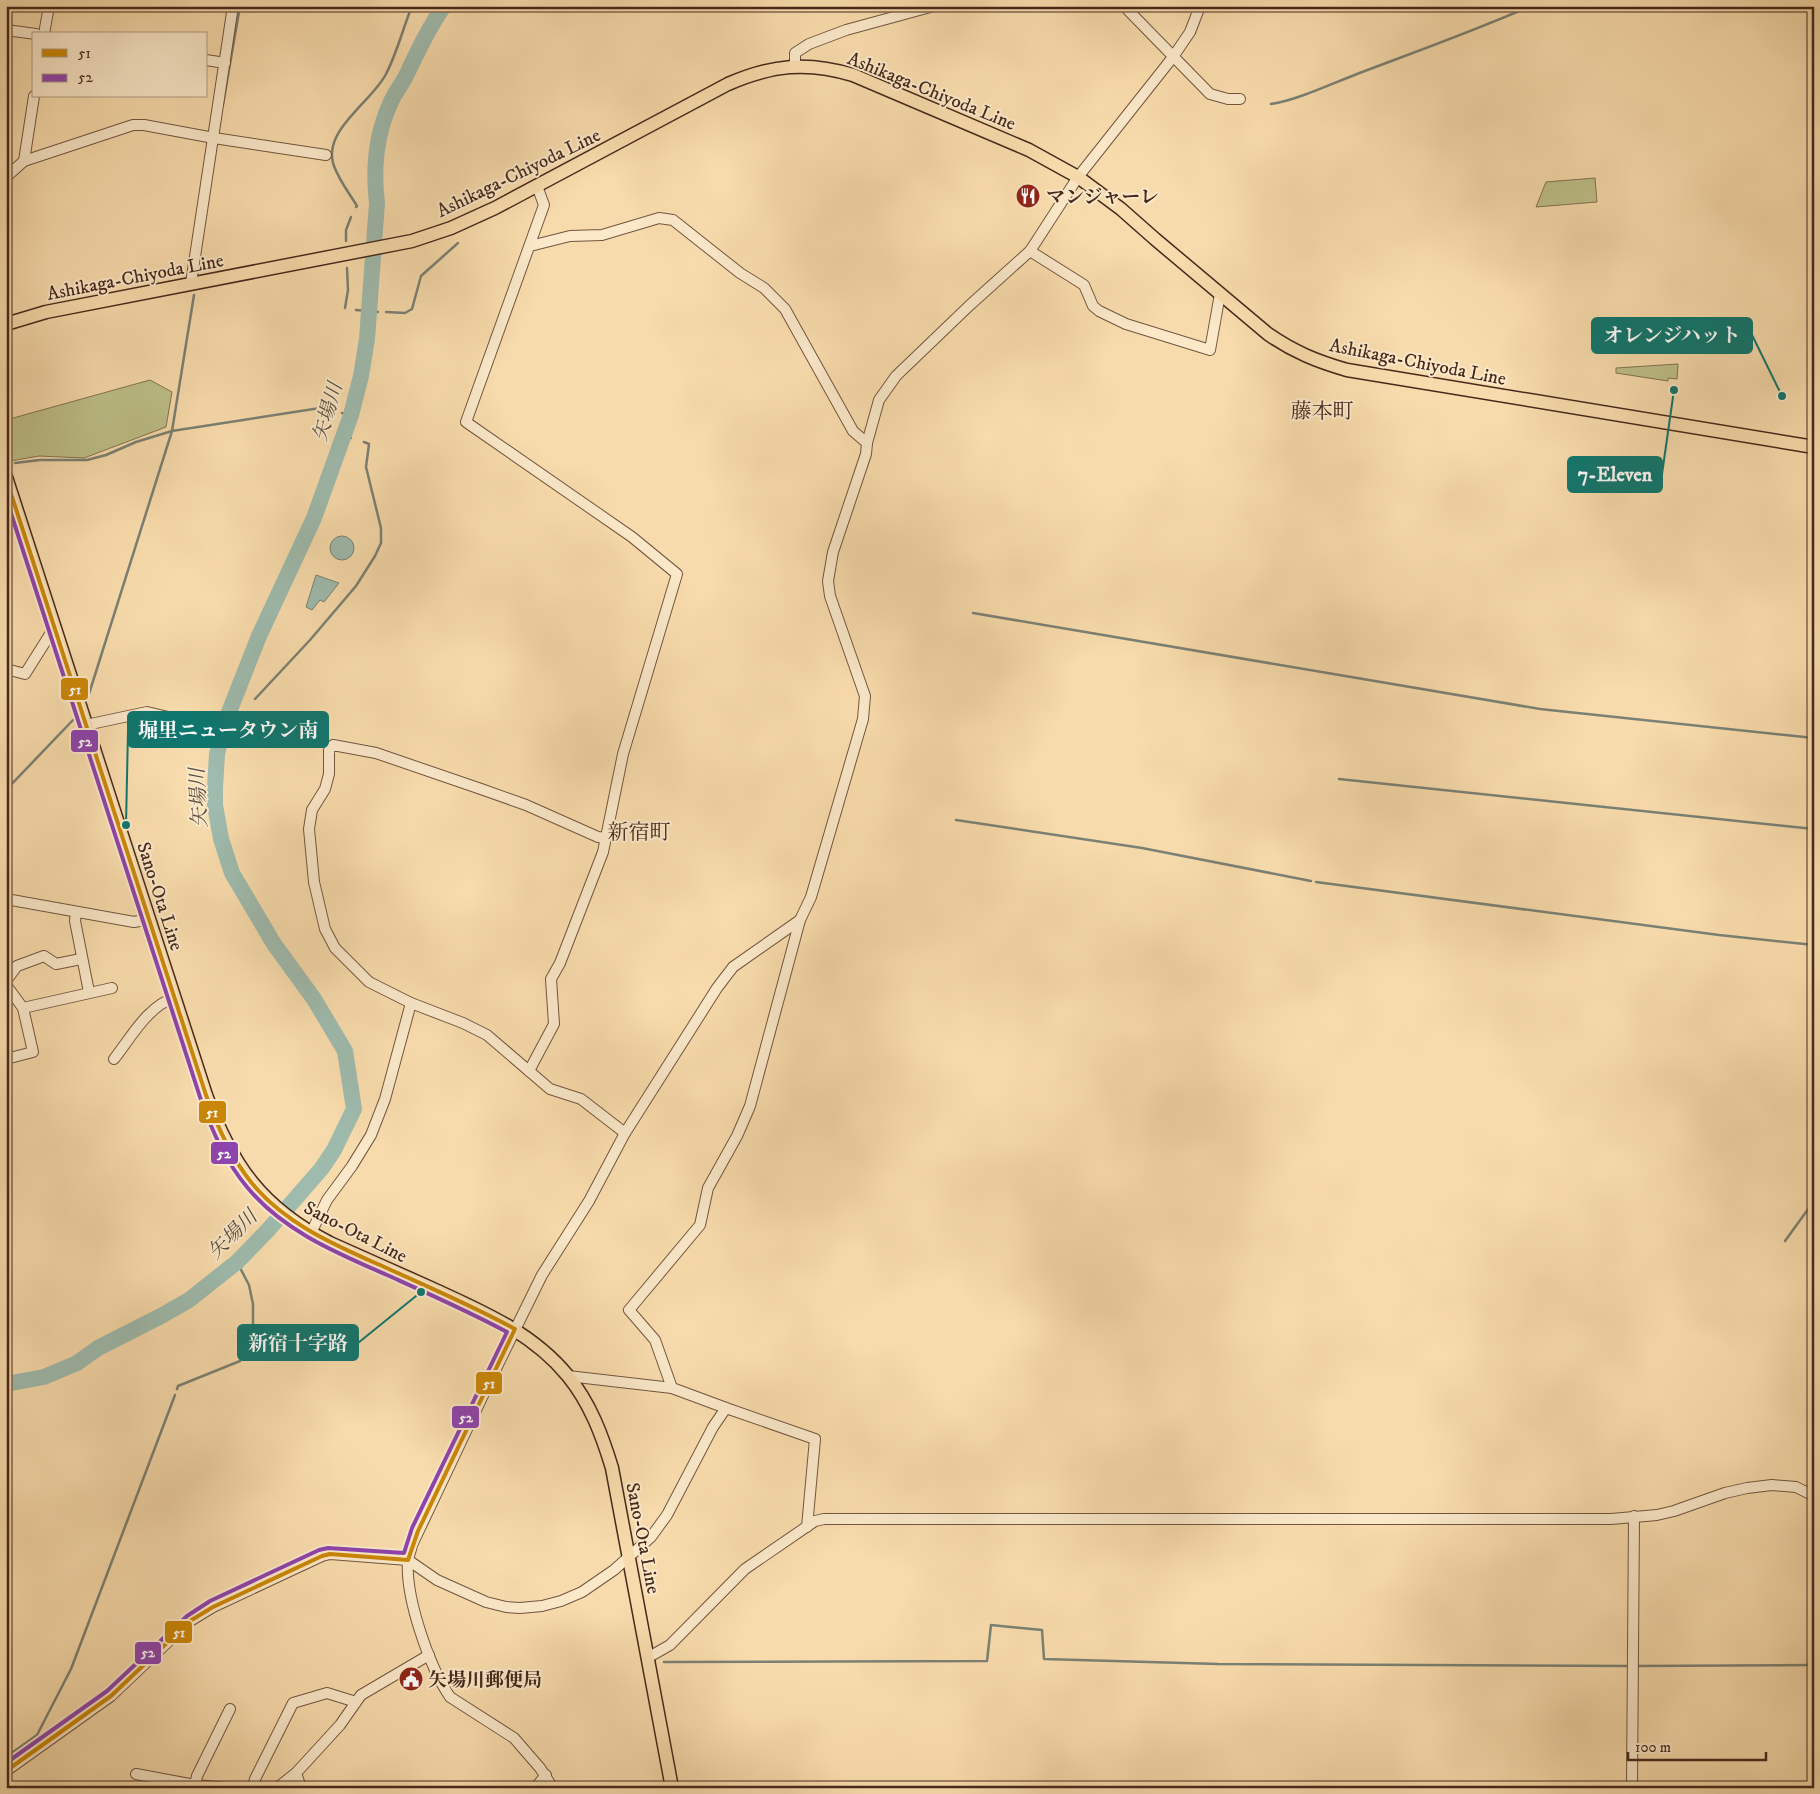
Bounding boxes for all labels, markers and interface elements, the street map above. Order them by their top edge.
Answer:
legend [32,32,208,98]
text: 51 [78,44,91,63]
street label: Ashikaga-Chiyoda Line [844,47,1019,136]
text: 52 [78,68,93,87]
street label: Ashikaga-Chiyoda Line [433,124,604,223]
restaurant icon: マンジャーレ [1015,183,1041,209]
place label: マンジャーレ [1046,186,1159,209]
street label: Ashikaga-Chiyoda Line [45,249,226,306]
callout: オレンジハット [1592,318,1752,353]
text: オレンジハット [1603,324,1741,349]
street label: Ashikaga-Chiyoda Line [1327,334,1508,391]
water label: 矢場川 [308,378,349,445]
district label: 藤本町 [1291,399,1354,425]
callout: 7-Eleven [1568,457,1662,492]
text: 7-Eleven [1578,463,1653,488]
line badge: 51 [60,677,89,701]
text: 51 [68,681,81,699]
callout: 堀里ニュータウン南 [128,712,328,747]
text: 堀里ニュータウン南 [138,719,318,744]
line badge: 52 [70,729,99,753]
text: 52 [77,733,93,751]
water label: 矢場川 [185,765,214,829]
district label: 新宿町 [608,820,671,846]
street label: Sano-Ota Line [131,839,188,954]
line badge: 51 [198,1100,227,1124]
text: 51 [205,1104,218,1122]
line badge: 52 [210,1141,239,1165]
text: 52 [216,1145,232,1163]
street label: Sano-Ota Line [300,1196,411,1268]
water label: 矢場川 [203,1204,265,1265]
callout: 新宿十字路 [238,1325,358,1360]
text: 新宿十字路 [248,1332,348,1357]
line badge: 51 [475,1371,503,1395]
text: 51 [482,1375,495,1393]
line badge: 52 [451,1405,480,1429]
text: 52 [458,1409,474,1427]
street label: Sano-Ota Line [620,1481,665,1596]
line badge: 51 [164,1620,193,1644]
text: 51 [172,1624,185,1642]
line badge: 52 [134,1641,162,1665]
text: 52 [140,1644,156,1662]
public building icon: 矢場川郵便局 [398,1666,424,1692]
place label: 矢場川郵便局 [428,1669,542,1692]
scale bar [1628,1729,1765,1761]
text: 100 m [1635,1738,1671,1757]

